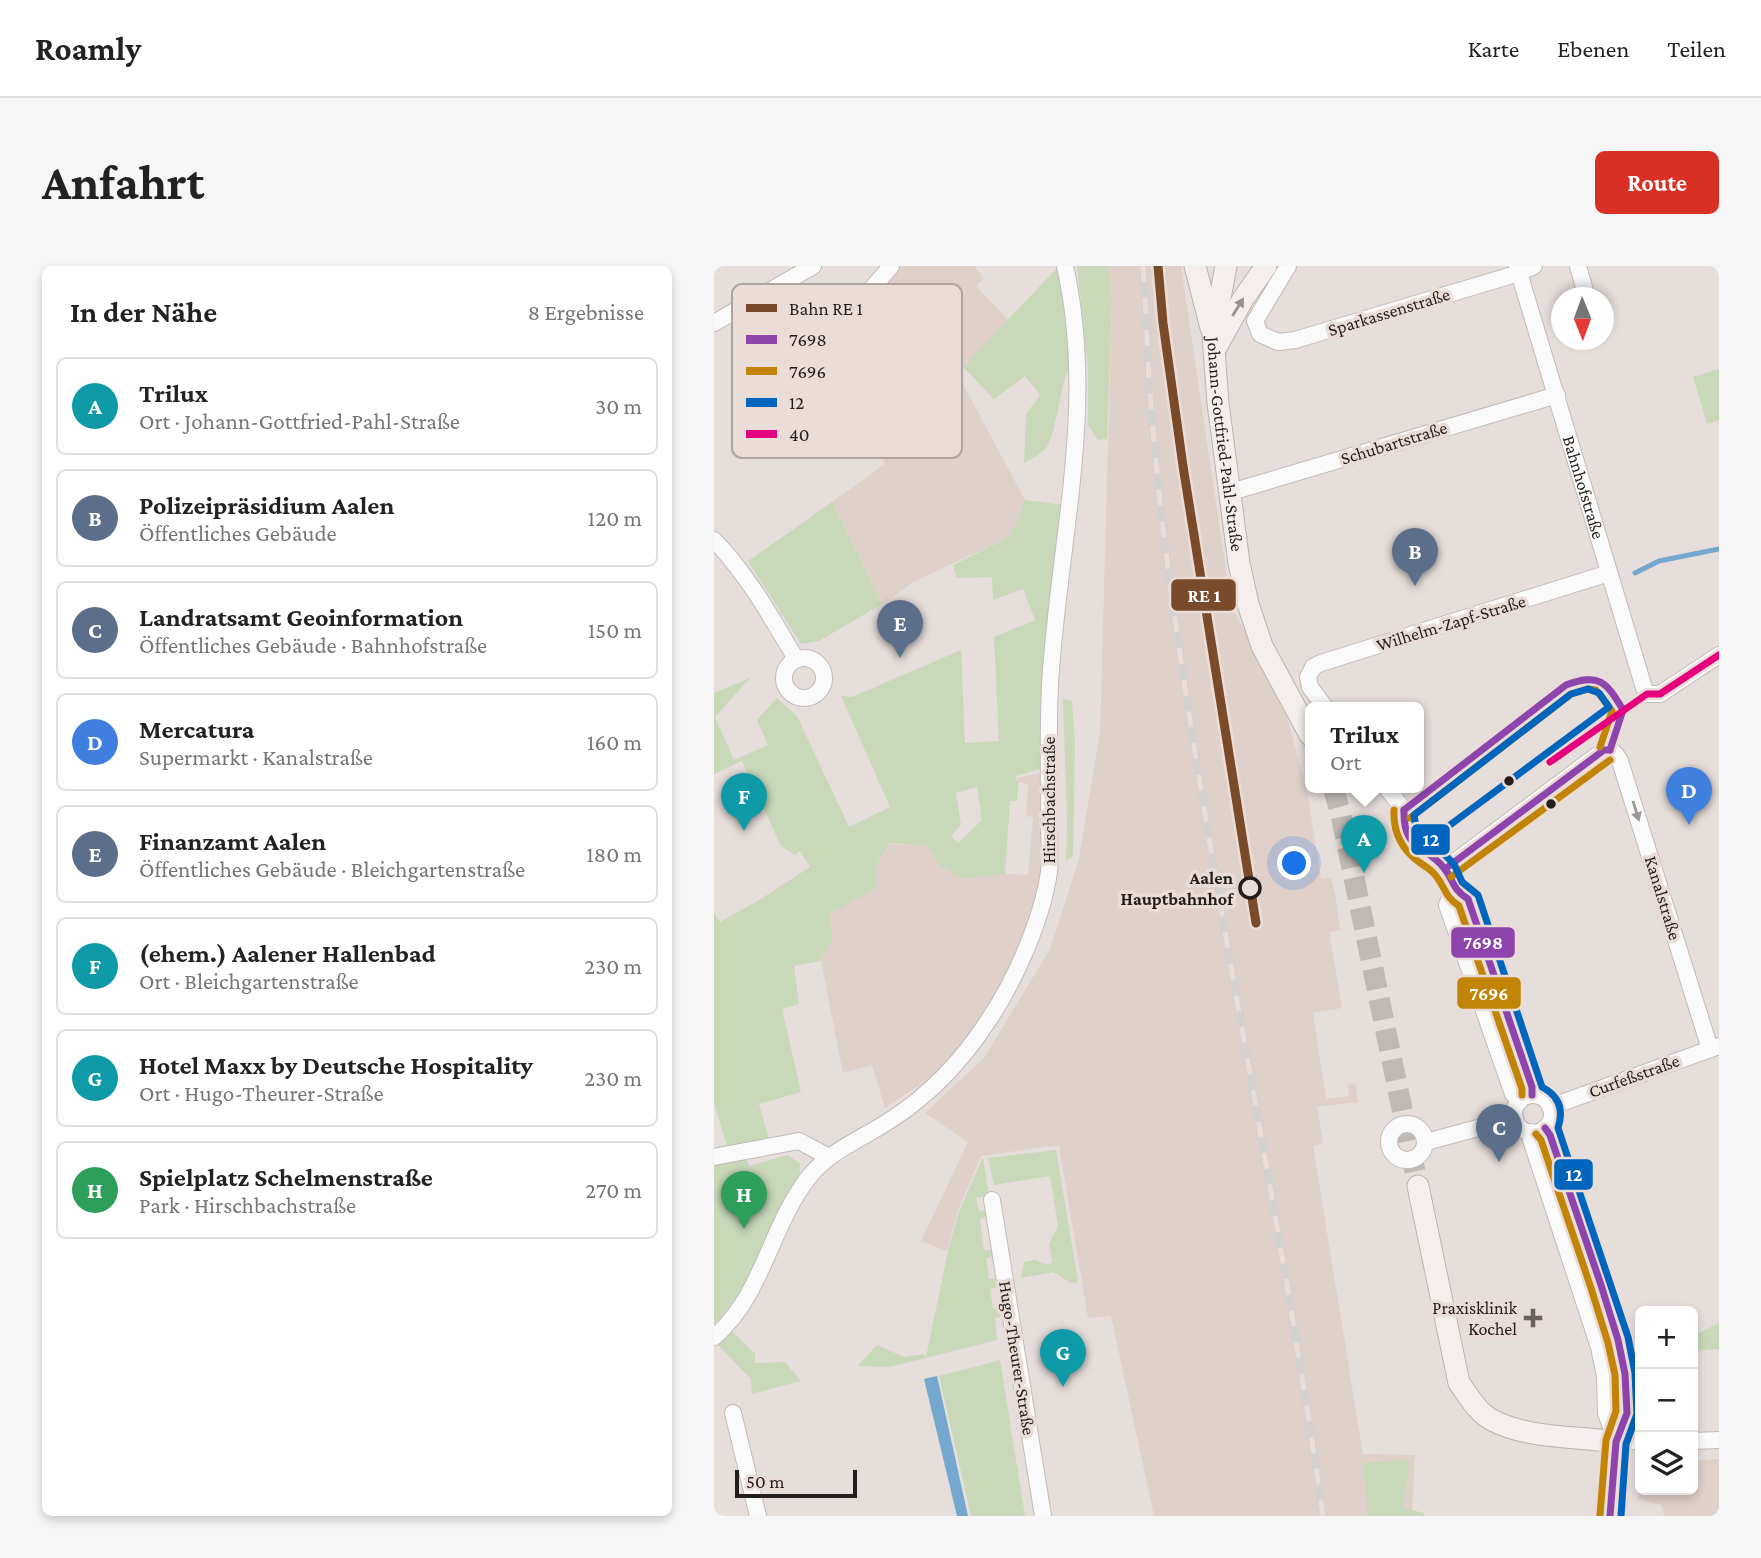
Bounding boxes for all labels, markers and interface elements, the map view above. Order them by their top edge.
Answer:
text: Roamly [35,30,141,67]
text: Karte [1468,35,1519,62]
text: Ebenen [1557,35,1629,62]
text: Teilen [1667,35,1726,62]
button: Route [1595,151,1719,214]
text: Anfahrt [42,155,204,210]
legend [732,284,962,458]
street label: Sparkassenstraße [1326,284,1452,340]
north arrow [1551,287,1614,350]
text: In der Nähe [70,295,217,328]
text: Bahn RE 1 [789,298,863,319]
one-way arrow [1232,298,1245,317]
text: 8 Ergebnisse [528,299,644,325]
text: 7698 [789,329,827,350]
street label: Johann-Gottfried-Pahl-Straße [1203,334,1247,553]
text: 7696 [789,361,826,382]
text: Trilux [139,379,208,408]
text: 12 [789,392,804,413]
text: A [88,393,102,419]
text: 30 m [595,393,642,419]
text: Ort · Johann-Gottfried-Pahl-Straße [139,408,460,434]
street label: Schubartstraße [1338,417,1450,469]
text: 40 [789,424,809,445]
street label: Bahnhofstraße [1559,433,1609,541]
text: Polizeipräsidium Aalen [139,491,394,520]
text: B [88,505,102,531]
text: 120 m [588,505,642,531]
text: Öffentliches Gebäude [139,520,337,546]
pin: B [1392,528,1438,586]
line badge: RE 1 [1170,578,1237,612]
text: RE 1 [1187,585,1221,606]
street label: Wilhelm-Zapf-Straße [1374,591,1528,655]
pin: E [877,600,923,658]
text: Landratsamt Geoinformation [139,603,463,632]
text: C [88,617,102,643]
text: 150 m [588,617,642,643]
text: Öffentliches Gebäude · Bahnhofstraße [139,632,487,658]
popup [1305,702,1424,793]
text: Mercatura [139,715,254,744]
text: Trilux [1330,720,1399,749]
text: D [87,729,103,755]
text: 160 m [587,729,642,755]
street label: Hirschbachstraße [1039,736,1059,863]
text: Supermarkt · Kanalstraße [139,744,373,770]
text: Ort [1330,749,1361,775]
pin: D [1666,767,1712,825]
pin: F [721,773,767,831]
unlabelled marker [1502,774,1516,788]
unlabelled marker [1544,797,1558,811]
one-way arrow [1631,801,1641,822]
pin: A [1341,815,1387,873]
line badge: 12 [1410,823,1451,856]
text: Finanzamt Aalen [139,827,326,856]
text: 12 [1423,829,1440,850]
text: E [88,841,102,867]
text: 180 m [586,841,642,867]
your location [1277,846,1311,880]
street label: Kanalstraße [1641,854,1685,942]
text: Öffentliches Gebäude · Bleichgartenstraße [139,856,525,882]
place label: Aalen Hauptbahnhof [1121,868,1234,909]
marker: Aalen Hauptbahnhof [1239,877,1261,899]
line badge: 7698 [1450,926,1516,959]
text: 7698 [1463,932,1503,953]
text: (ehem.) Aalener Hallenbad [139,939,436,968]
text: F [89,953,101,979]
text: 230 m [584,953,642,979]
text: Ort · Bleichgartenstraße [139,968,359,994]
line badge: 7696 [1456,976,1522,1010]
text: 7696 [1469,983,1509,1004]
street label: Curfeßstraße [1586,1050,1682,1102]
text: Hotel Maxx by Deutsche Hospitality [139,1051,533,1080]
text: G [88,1065,102,1091]
text: 230 m [584,1065,642,1091]
text: Ort · Hugo-Theurer-Straße [139,1080,384,1106]
pin: C [1476,1104,1522,1162]
line badge: 12 [1553,1158,1594,1191]
text: Spielplatz Schelmenstraße [139,1163,433,1192]
text: 12 [1566,1164,1583,1185]
pin: H [721,1171,767,1229]
text: H [87,1177,103,1203]
text: 270 m [585,1177,642,1203]
text: Park · Hirschbachstraße [139,1192,356,1218]
street label: Hugo-Theurer-Straße [995,1279,1039,1437]
place label: Praxisklinik Kochel [1432,1298,1517,1339]
map controls [1635,1306,1698,1495]
button: + [1635,1306,1698,1369]
marker: Praxisklinik Kochel [1523,1308,1543,1328]
pin: G [1040,1329,1086,1387]
button: − [1635,1369,1698,1432]
button: layers [1635,1432,1698,1495]
scale bar [735,1467,858,1499]
text: 50 m [746,1471,785,1492]

